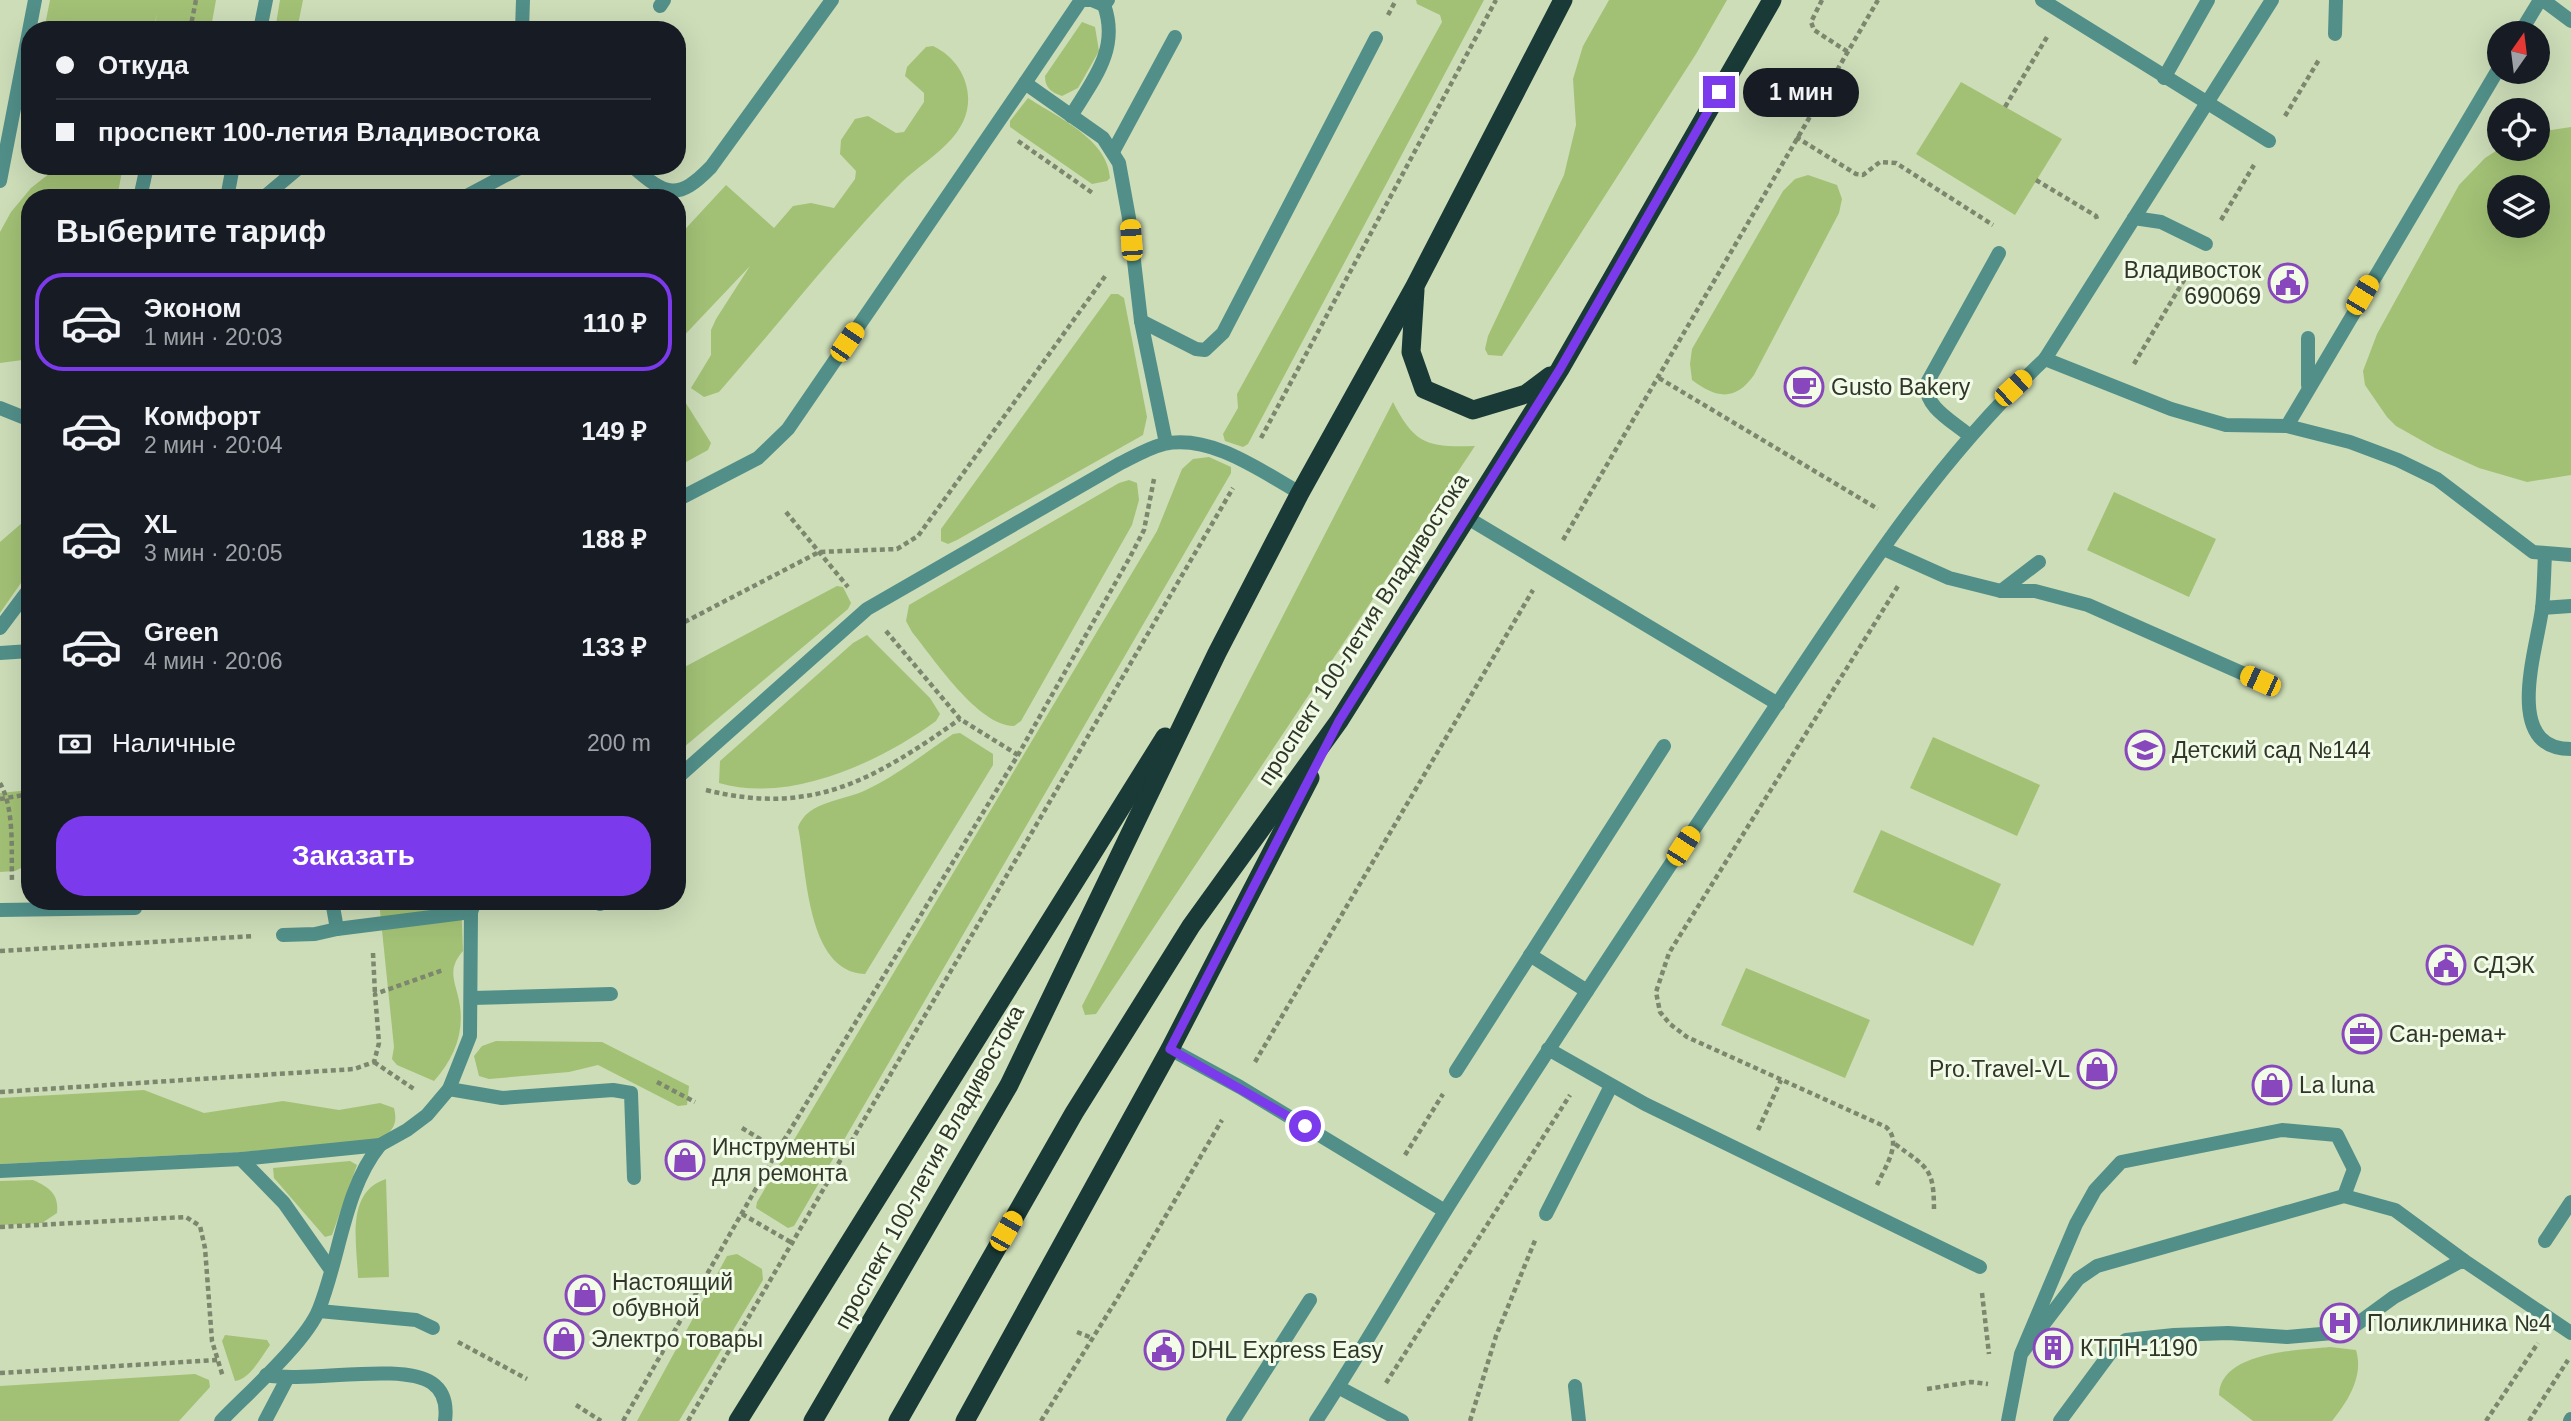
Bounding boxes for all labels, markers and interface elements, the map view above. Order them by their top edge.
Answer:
north arrow [2487,21,2550,84]
map controls [2487,21,2550,238]
text: Откуда [98,50,189,80]
callout: 1 мин [1744,68,1859,116]
route end [1703,76,1735,108]
text: 1 мин [1769,79,1833,105]
button: locate [2487,98,2550,161]
text: проспект 100-летия Владивостока [98,117,540,147]
button: layers [2487,175,2550,238]
text: Выберите тариф [56,213,326,249]
car [1120,218,1143,262]
place label: Владивосток 690069 [2124,257,2262,309]
public building icon: Владивосток 690069 [2267,262,2309,304]
car [2343,272,2382,318]
icon: car [60,291,123,354]
text: Эконом [144,293,242,323]
text: 110 ₽ [583,308,647,338]
car [827,319,868,365]
text: 1 мин · 20:03 [144,324,283,350]
cafe icon: Gusto Bakery [1783,366,1825,408]
car [1991,366,2036,410]
place label: Gusto Bakery [1831,374,1971,400]
icon: car [60,399,123,462]
text: Комфорт [144,401,261,431]
text: 149 ₽ [581,416,647,446]
text: 2 мин · 20:04 [144,432,283,458]
street label: проспект 100-летия Владивостока [1252,468,1474,790]
icon: car [60,507,123,570]
text: XL [144,509,177,539]
text: 188 ₽ [581,524,647,554]
text: 3 мин · 20:05 [144,540,283,566]
icon: car [60,615,123,678]
text: Green [144,617,219,647]
text: 133 ₽ [581,632,647,662]
text: 4 мин · 20:06 [144,648,283,674]
car [2237,663,2284,699]
icon: cash [56,725,94,763]
text: Наличные [112,728,236,758]
school or university icon: Детский сад №144 [2124,729,2166,771]
text: 200 m [587,730,651,756]
place label: Детский сад №144 [2172,737,2371,763]
button: Заказать [56,816,651,896]
car [1663,823,1704,869]
public building icon: СДЭК [2425,944,2467,986]
place label: СДЭК [2473,952,2535,978]
street label: проспект 100-летия Владивостока [829,1000,1029,1333]
office icon: Сан-рема+ [2341,1013,2383,1055]
place label: Сан-рема+ [2389,1021,2507,1047]
shop icon: Pro.Travel-VL [2076,1048,2118,1090]
place label: Pro.Travel-VL [1929,1056,2070,1082]
shop icon: La luna [2251,1064,2293,1106]
place label: La luna [2299,1072,2375,1098]
route start [1289,1110,1321,1142]
place label: Инструменты для ремонта [712,1134,855,1186]
shop icon: Инструменты для ремонта [664,1139,706,1181]
car [987,1208,1026,1254]
place label: Настоящий обувной [612,1269,733,1321]
shop icon: Настоящий обувной [564,1274,606,1316]
hospital icon: Поликлиника №4 [2319,1302,2361,1344]
place label: Поликлиника №4 [2367,1310,2552,1336]
shop icon: Электро товары [543,1318,585,1360]
place label: Электро товары [591,1326,763,1352]
building icon: КТПН-1190 [2032,1327,2074,1369]
public building icon: DHL Express Easy [1143,1329,1185,1371]
place label: КТПН-1190 [2080,1335,2198,1361]
place label: DHL Express Easy [1191,1337,1384,1363]

